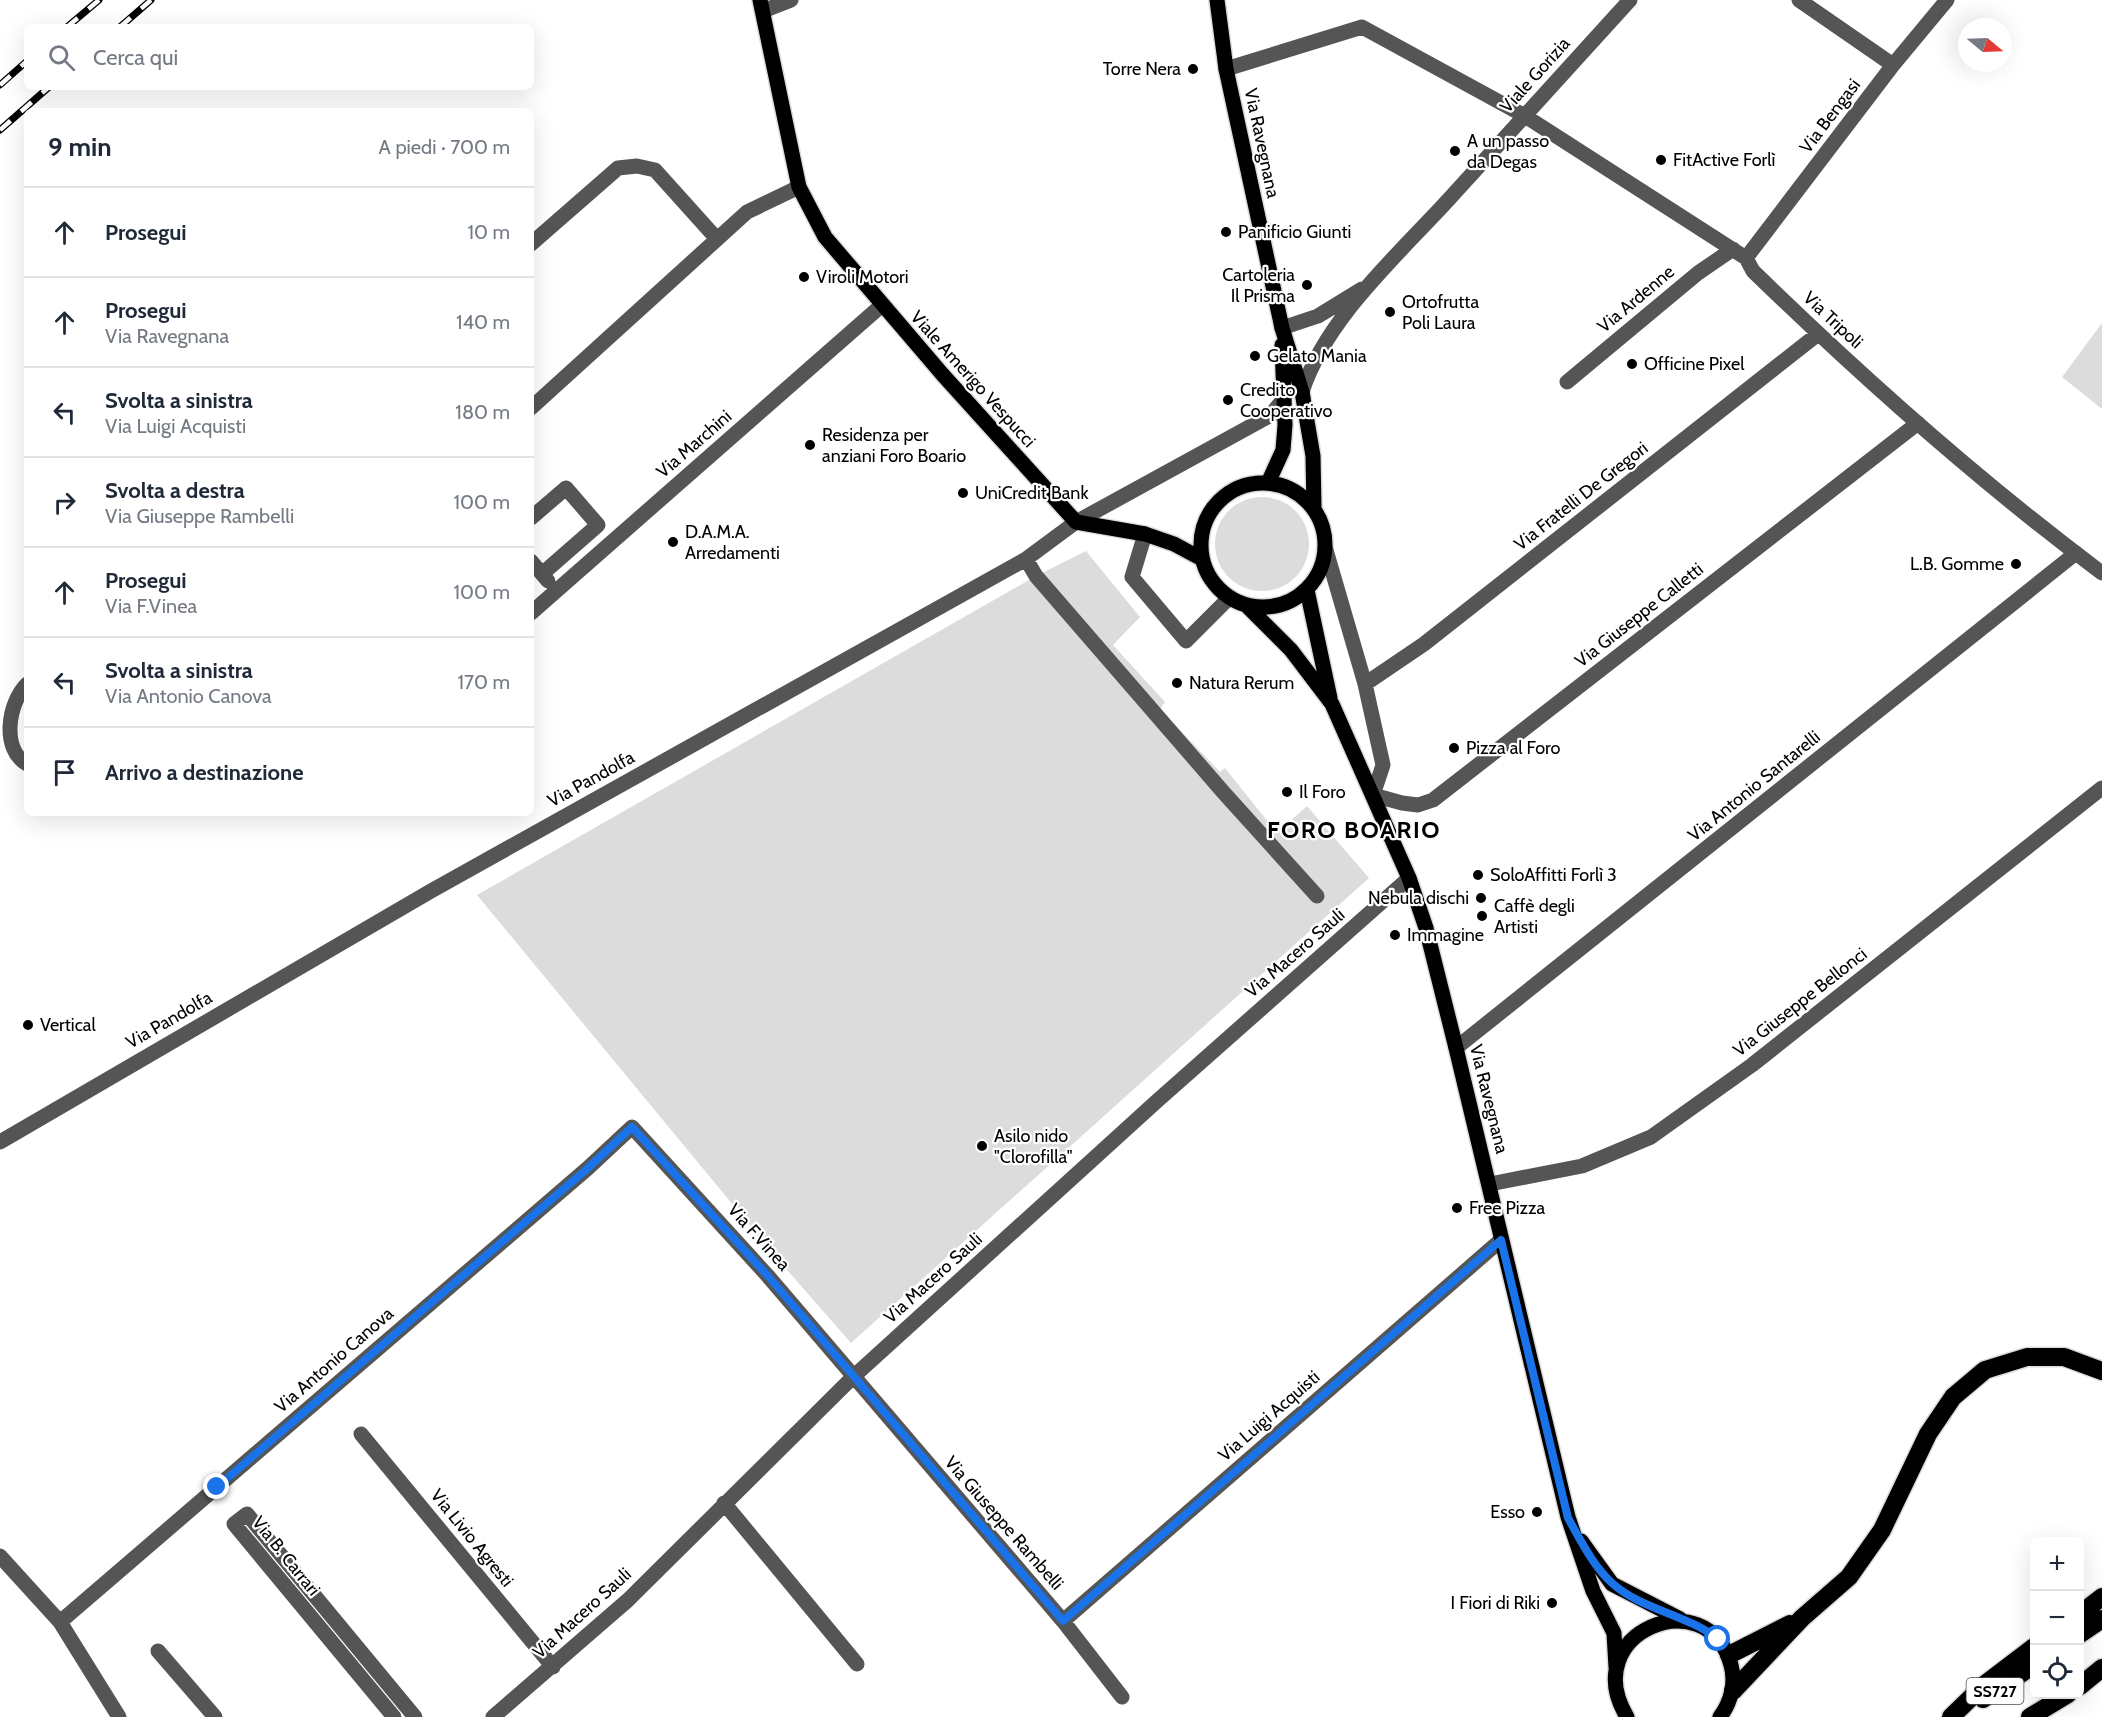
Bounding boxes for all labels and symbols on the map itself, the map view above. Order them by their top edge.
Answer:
north arrow [1958,18,2012,72]
street label: Viale Gorizia [1495,32,1575,117]
place label: Torre Nera [1103,58,1181,80]
marker: Torre Nera [1186,62,1200,76]
street label: Via Bengasi [1795,75,1865,157]
street label: Via Ravegnana [1240,86,1284,200]
place label: A un passo da Degas [1467,130,1549,173]
marker: A un passo da Degas [1448,144,1462,158]
place label: FitActive Forlì [1673,149,1776,171]
marker: FitActive Forlì [1654,153,1668,167]
place label: Panificio Giunti [1238,221,1351,243]
marker: Panificio Giunti [1219,225,1233,239]
street label: Via Ardenne [1593,261,1679,337]
place label: Cartoleria Il Prisma [1222,264,1295,307]
place label: Viroli Motori [816,266,909,288]
marker: Viroli Motori [797,270,811,284]
marker: Cartoleria Il Prisma [1300,278,1314,292]
street label: Via Tripoli [1799,287,1867,353]
place label: Ortofrutta Poli Laura [1402,291,1479,334]
marker: Ortofrutta Poli Laura [1383,305,1397,319]
street label: Viale Amerigo Vespucci [906,306,1040,452]
place label: Gelato Mania [1267,345,1367,367]
marker: Gelato Mania [1248,349,1262,363]
place label: Officine Pixel [1644,353,1745,375]
marker: Officine Pixel [1625,357,1639,371]
place label: Credito Cooperativo [1240,379,1332,422]
marker: Credito Cooperativo [1221,393,1235,407]
street label: Via Marchini [652,405,736,483]
place label: Residenza per anziani Foro Boario [822,424,966,467]
street label: Via Fratelli De Gregori [1510,437,1652,555]
marker: Residenza per anziani Foro Boario [803,438,817,452]
place label: UniCredit Bank [975,482,1089,504]
marker: UniCredit Bank [956,486,970,500]
place label: D.A.M.A. Arredamenti [685,521,780,564]
marker: D.A.M.A. Arredamenti [666,535,680,549]
place label: L.B. Gomme [1910,553,2004,575]
marker: L.B. Gomme [2009,557,2023,571]
street label: Via Giuseppe Calletti [1570,558,1708,672]
place label: Natura Rerum [1189,672,1294,694]
marker: Natura Rerum [1170,676,1184,690]
street label: Via Antonio Santarelli [1683,726,1825,846]
place label: Pizza al Foro [1466,737,1561,759]
marker: Pizza al Foro [1447,741,1461,755]
street label: Via Pandolfa [544,746,638,812]
place label: Il Foro [1299,781,1346,803]
marker: Il Foro [1280,785,1294,799]
district label: FORO BOARIO [1267,815,1441,844]
place label: SoloAffitti Forlì 3 [1490,864,1617,886]
marker: SoloAffitti Forlì 3 [1471,868,1485,882]
place label: Nebula dischi [1368,887,1469,909]
marker: Nebula dischi [1474,891,1488,905]
place label: Caffè degli Artisti [1494,895,1575,938]
street label: Via Macero Sauli [1241,904,1349,1002]
marker: Caffè degli Artisti [1475,909,1489,923]
place label: Immagine [1407,924,1484,946]
marker: Immagine [1388,928,1402,942]
street label: Via Giuseppe Bellonci [1729,943,1871,1061]
street label: Via Pandolfa [122,986,216,1053]
place label: Vertical [40,1014,96,1036]
marker: Vertical [21,1018,35,1032]
street label: Via Ravegnana [1465,1042,1513,1156]
place label: Asilo nido "Clorofilla" [994,1125,1073,1168]
marker: Asilo nido "Clorofilla" [975,1139,989,1153]
place label: Free Pizza [1469,1197,1546,1219]
street label: Via F.Vinea [723,1199,795,1275]
marker: Free Pizza [1450,1201,1464,1215]
street label: Via Macero Sauli [879,1228,987,1328]
street label: Via Antonio Canova [270,1302,398,1417]
street label: Via Luigi Acquisti [1214,1366,1324,1466]
street label: Via Giuseppe Rambelli [940,1452,1068,1594]
route end [203,1473,229,1499]
street label: Via Livio Agresti [426,1485,518,1591]
place label: Esso [1490,1501,1525,1523]
marker: Esso [1530,1505,1544,1519]
street label: Via B. Carrari [247,1512,325,1600]
street label: Via Macero Sauli [528,1563,636,1663]
place label: I Fiori di Riki [1451,1592,1540,1614]
marker: I Fiori di Riki [1545,1596,1559,1610]
route start [1704,1625,1730,1651]
road number: SS727 [1966,1678,2024,1704]

